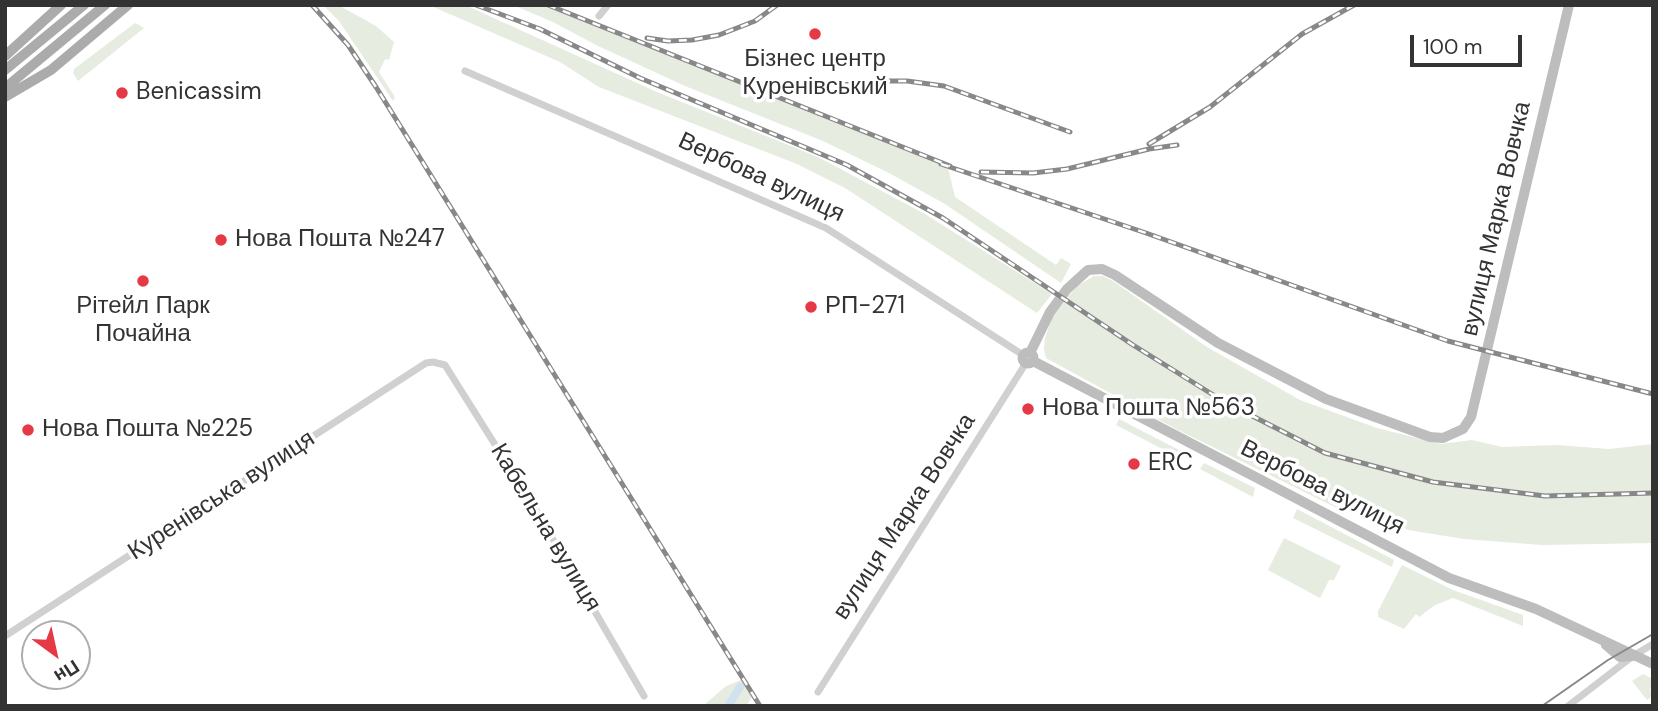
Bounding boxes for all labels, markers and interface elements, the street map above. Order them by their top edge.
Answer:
scale bar [1413,21,1525,65]
marker: Бізнес центр Куренівський [807,26,823,42]
text: 100 m [1423,33,1483,61]
place label: Бізнес центр Куренівський [742,46,888,102]
place label: Benicassim [136,79,262,107]
marker: Benicassim [114,85,130,101]
street label: вулиця Марка Вовчка [1456,99,1538,339]
street label: Вербова вулиця [673,127,849,229]
place label: Нова Пошта №247 [235,226,445,254]
marker: Нова Пошта №247 [213,232,229,248]
marker: Рітейл Парк Почайна [135,273,151,289]
place label: Рітейл Парк Почайна [76,293,210,349]
place label: РП-271 [825,293,905,321]
marker: РП-271 [803,299,819,315]
place label: Нова Пошта №563 [1042,395,1255,423]
marker: Нова Пошта №563 [1020,401,1036,417]
street label: вулиця Марка Вовчка [828,409,982,625]
place label: Нова Пошта №225 [42,416,253,444]
marker: Нова Пошта №225 [20,422,36,438]
street label: Куренівська вулиця [123,425,321,567]
street label: Вербова вулиця [1235,434,1409,542]
street label: Кабельна вулиця [484,439,606,617]
place label: ERC [1148,450,1193,478]
marker: ERC [1126,456,1142,472]
north arrow [21,620,91,690]
text: Пн [49,654,84,689]

